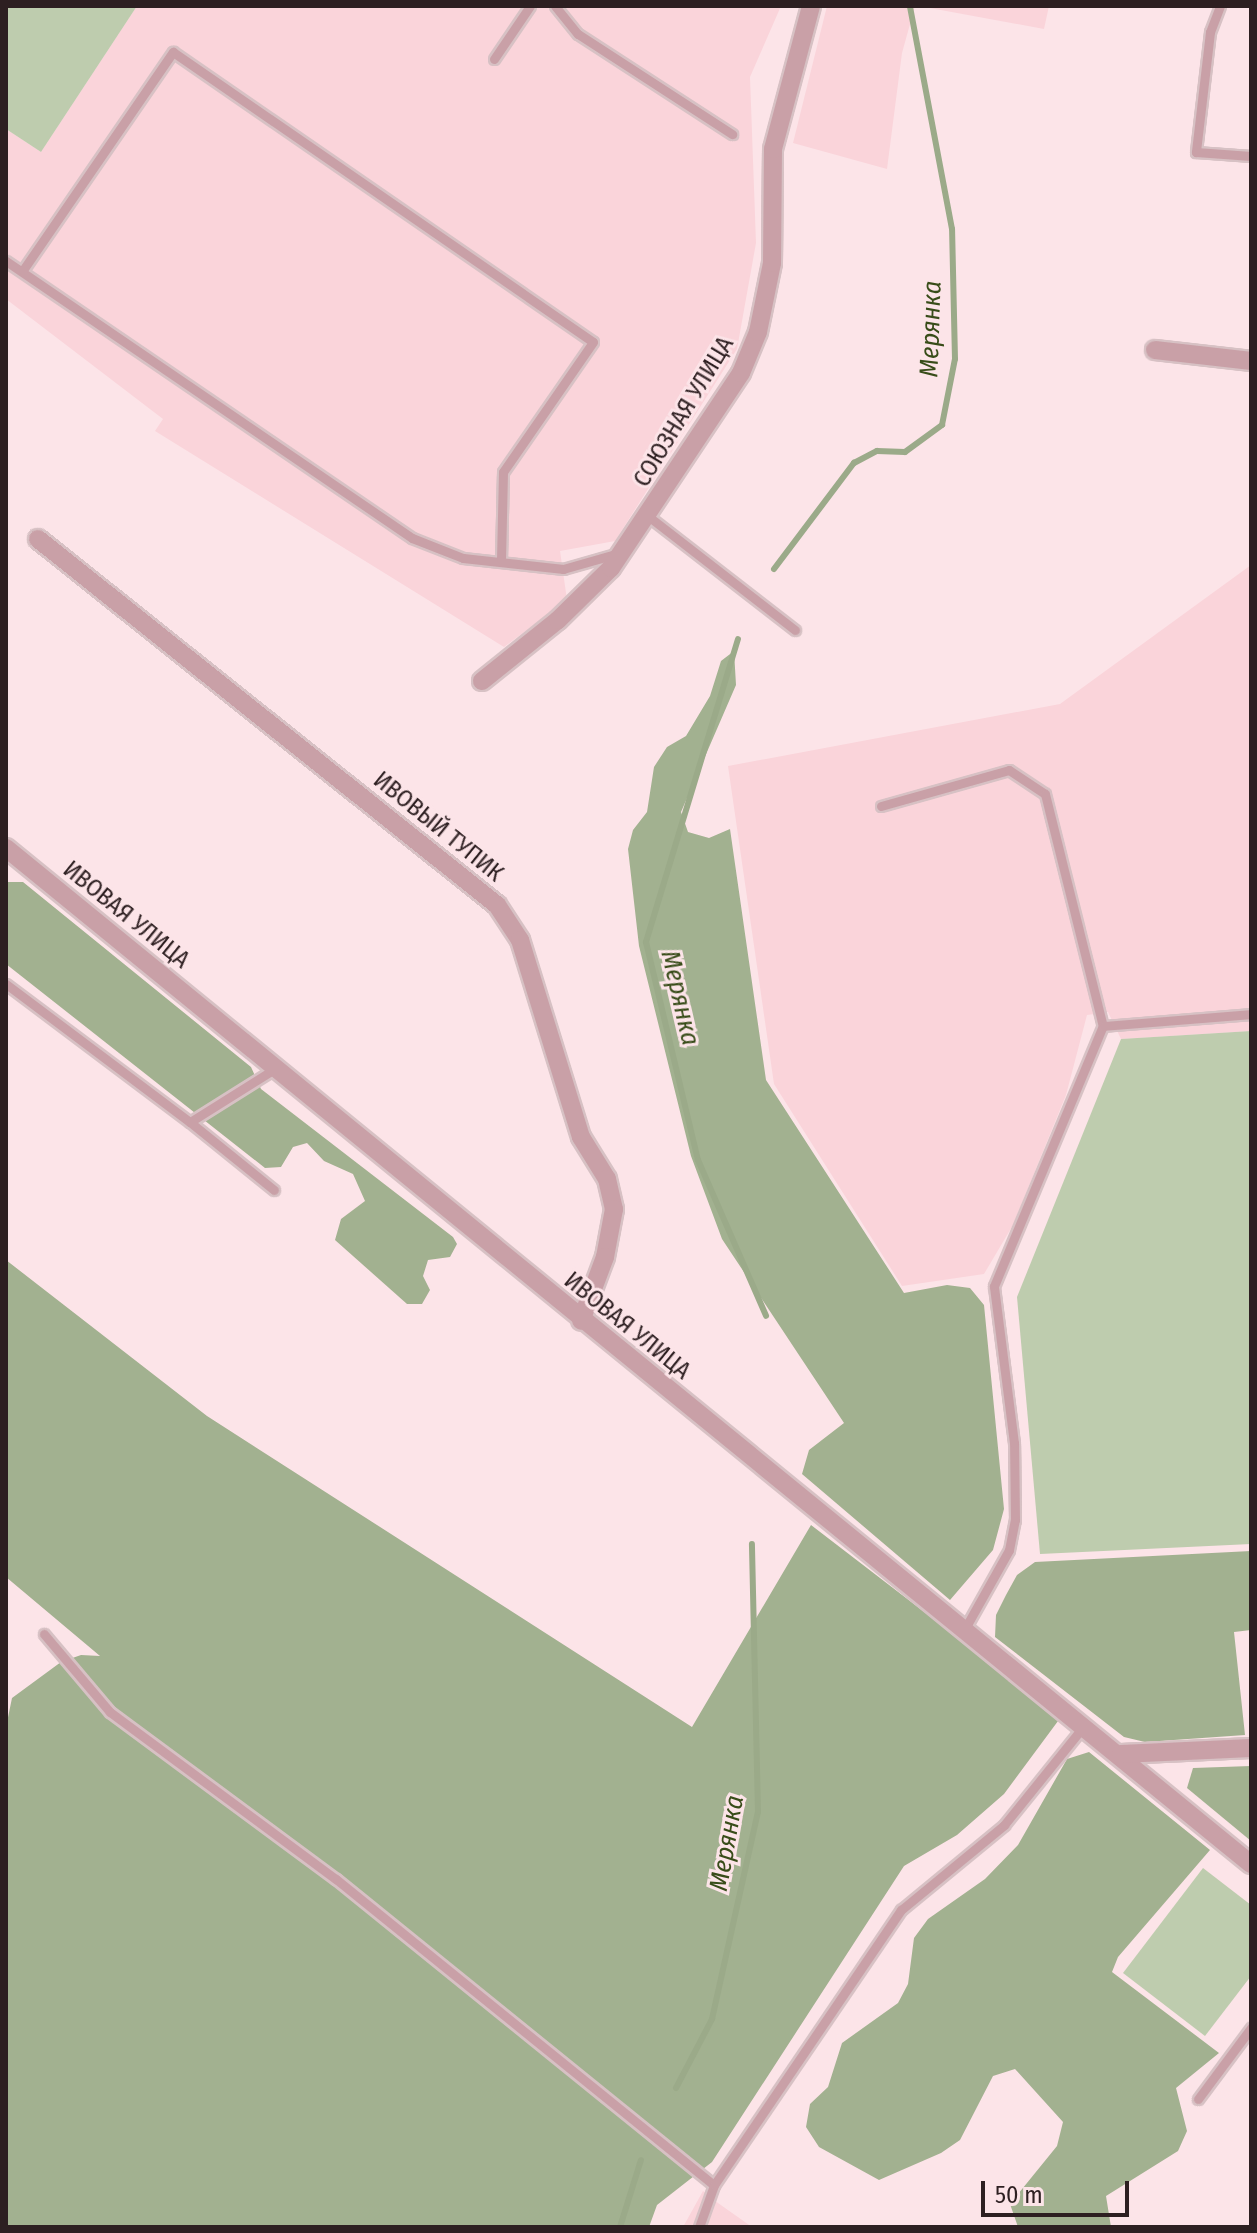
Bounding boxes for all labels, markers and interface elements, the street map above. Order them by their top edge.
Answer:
water label: Мерянка [914,280,948,378]
street label: СОЮЗНАЯ УЛИЦА [628,332,740,492]
street label: ИВОВЫЙ ТУПИК [367,766,509,888]
street label: ИВОВАЯ УЛИЦА [57,855,195,975]
water label: Мерянка [654,947,706,1049]
street label: ИВОВАЯ УЛИЦА [558,1266,696,1386]
water label: Мерянка [703,1793,751,1893]
scale bar [985,2165,1133,2215]
text: 50 m [995,2181,1043,2209]

